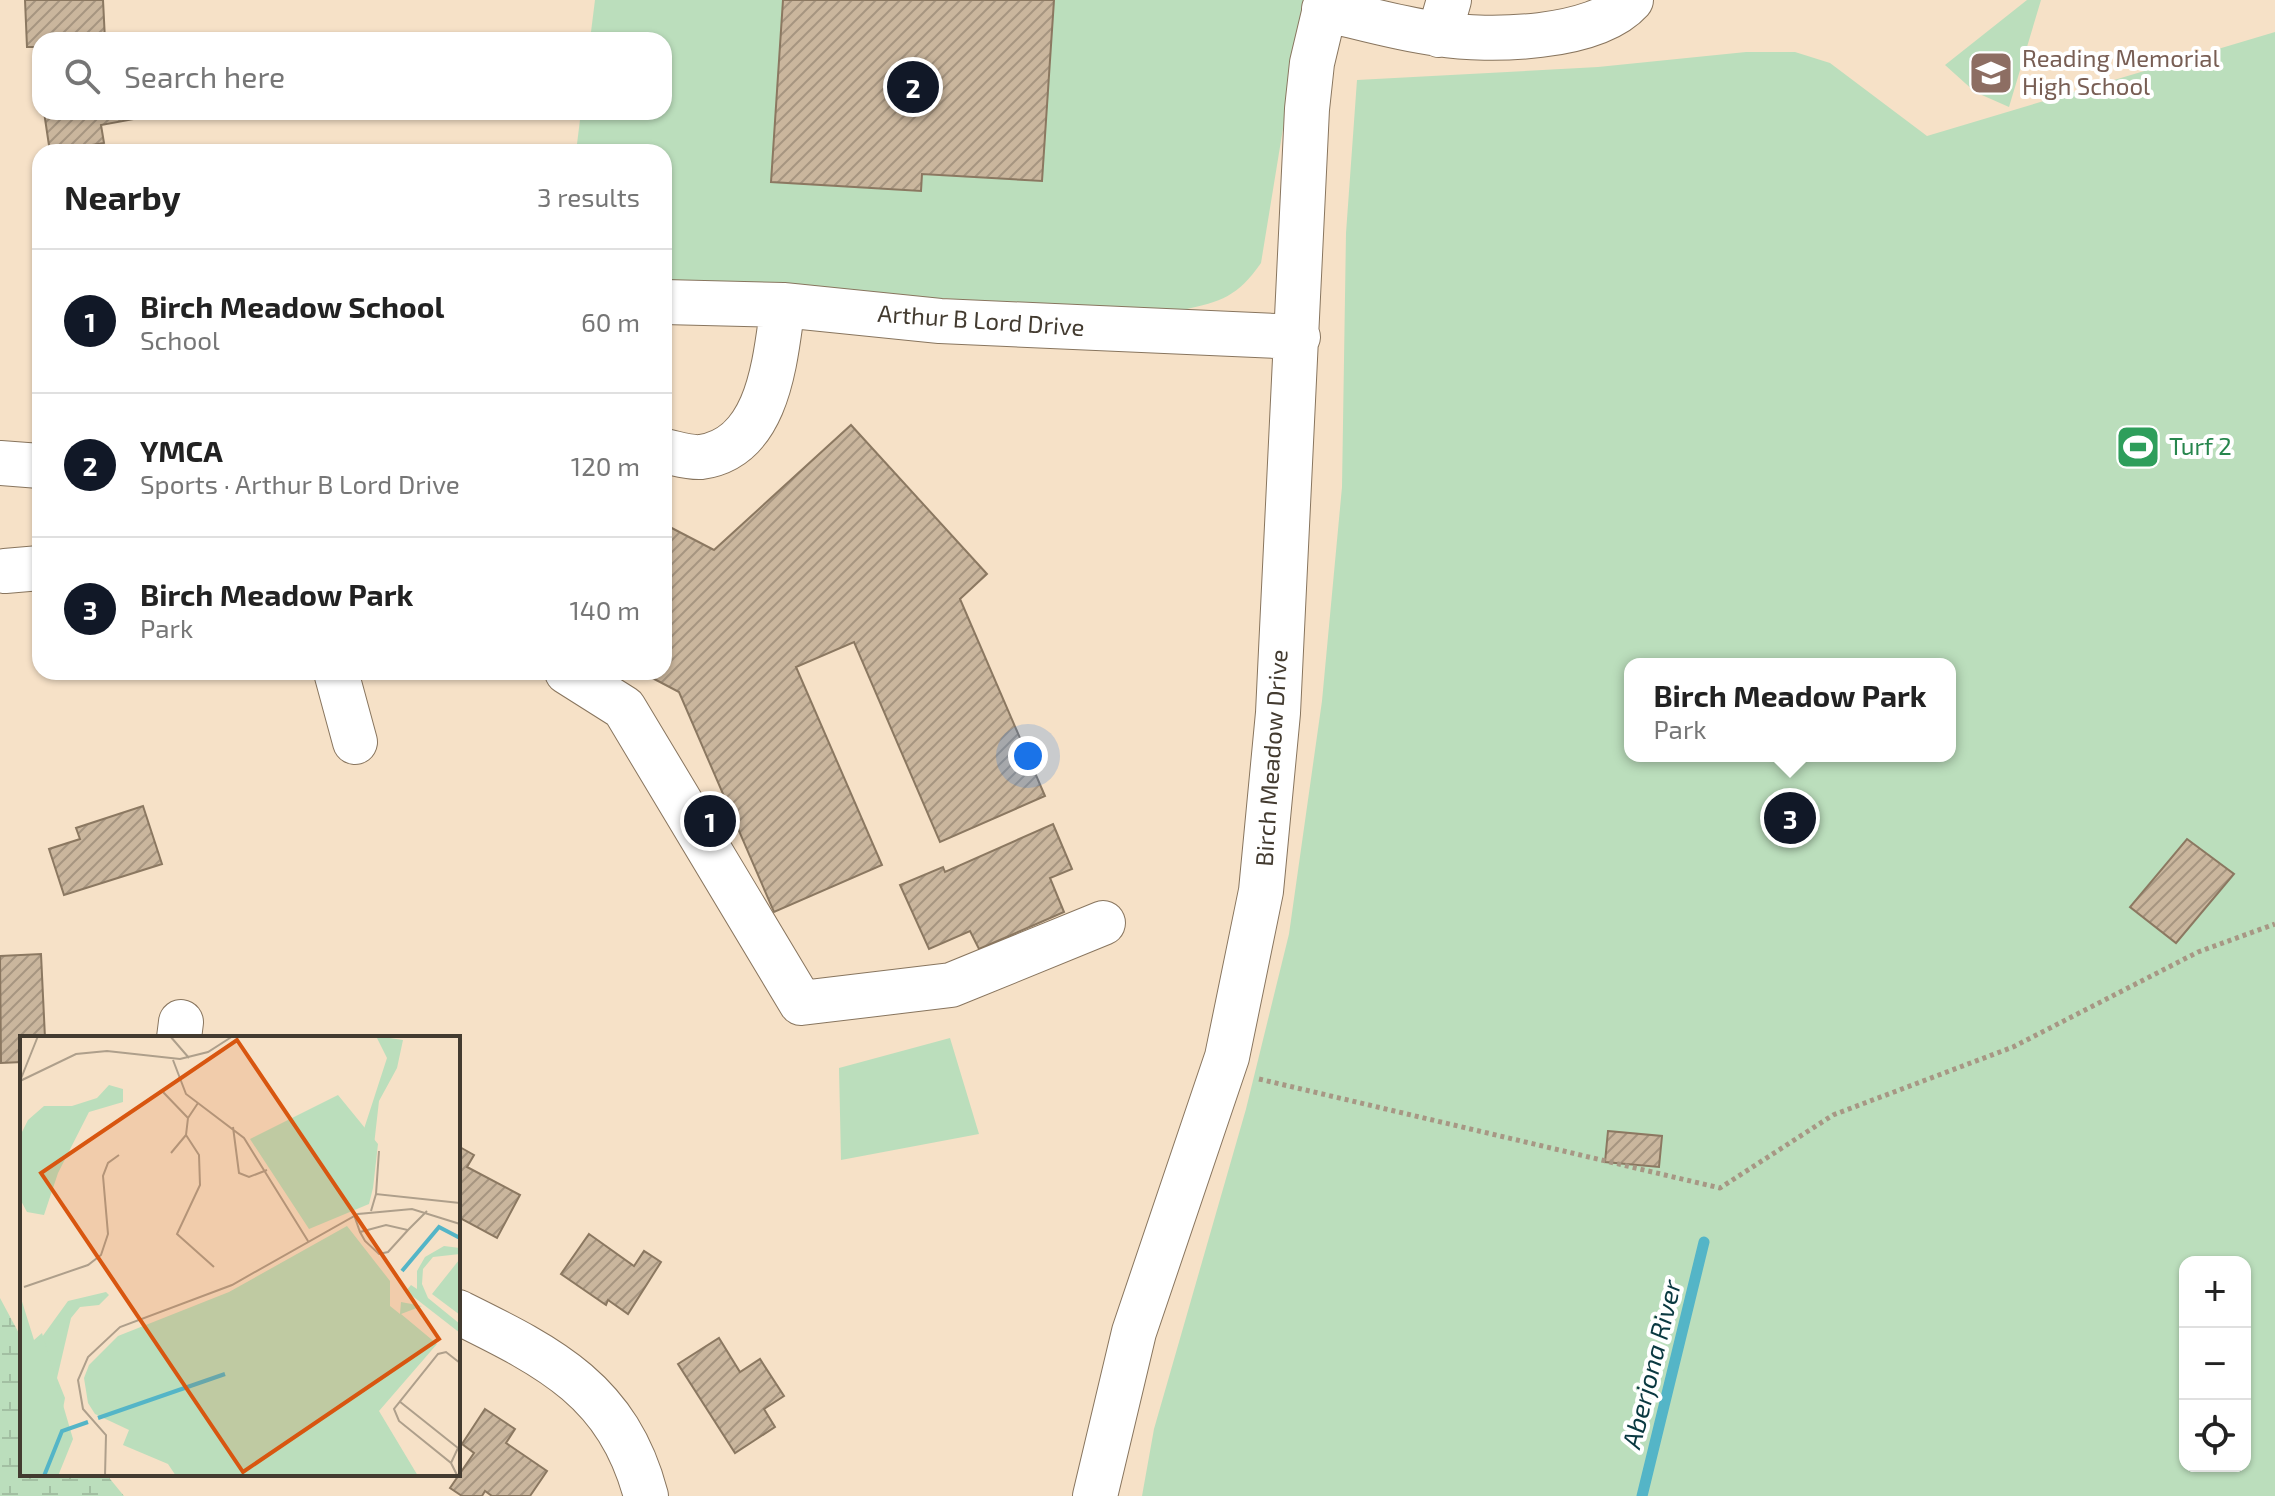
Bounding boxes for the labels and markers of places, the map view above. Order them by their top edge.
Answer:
place label: Reading Memorial High School [2022,43,2220,100]
school or university icon: Reading Memorial High School [1967,49,2015,97]
pin: 2 [887,57,939,117]
sports icon: Turf 2 [2114,423,2162,471]
place label: Turf 2 [2169,431,2232,460]
pin: 3 [1764,788,1816,848]
pin: 1 [684,791,736,851]

